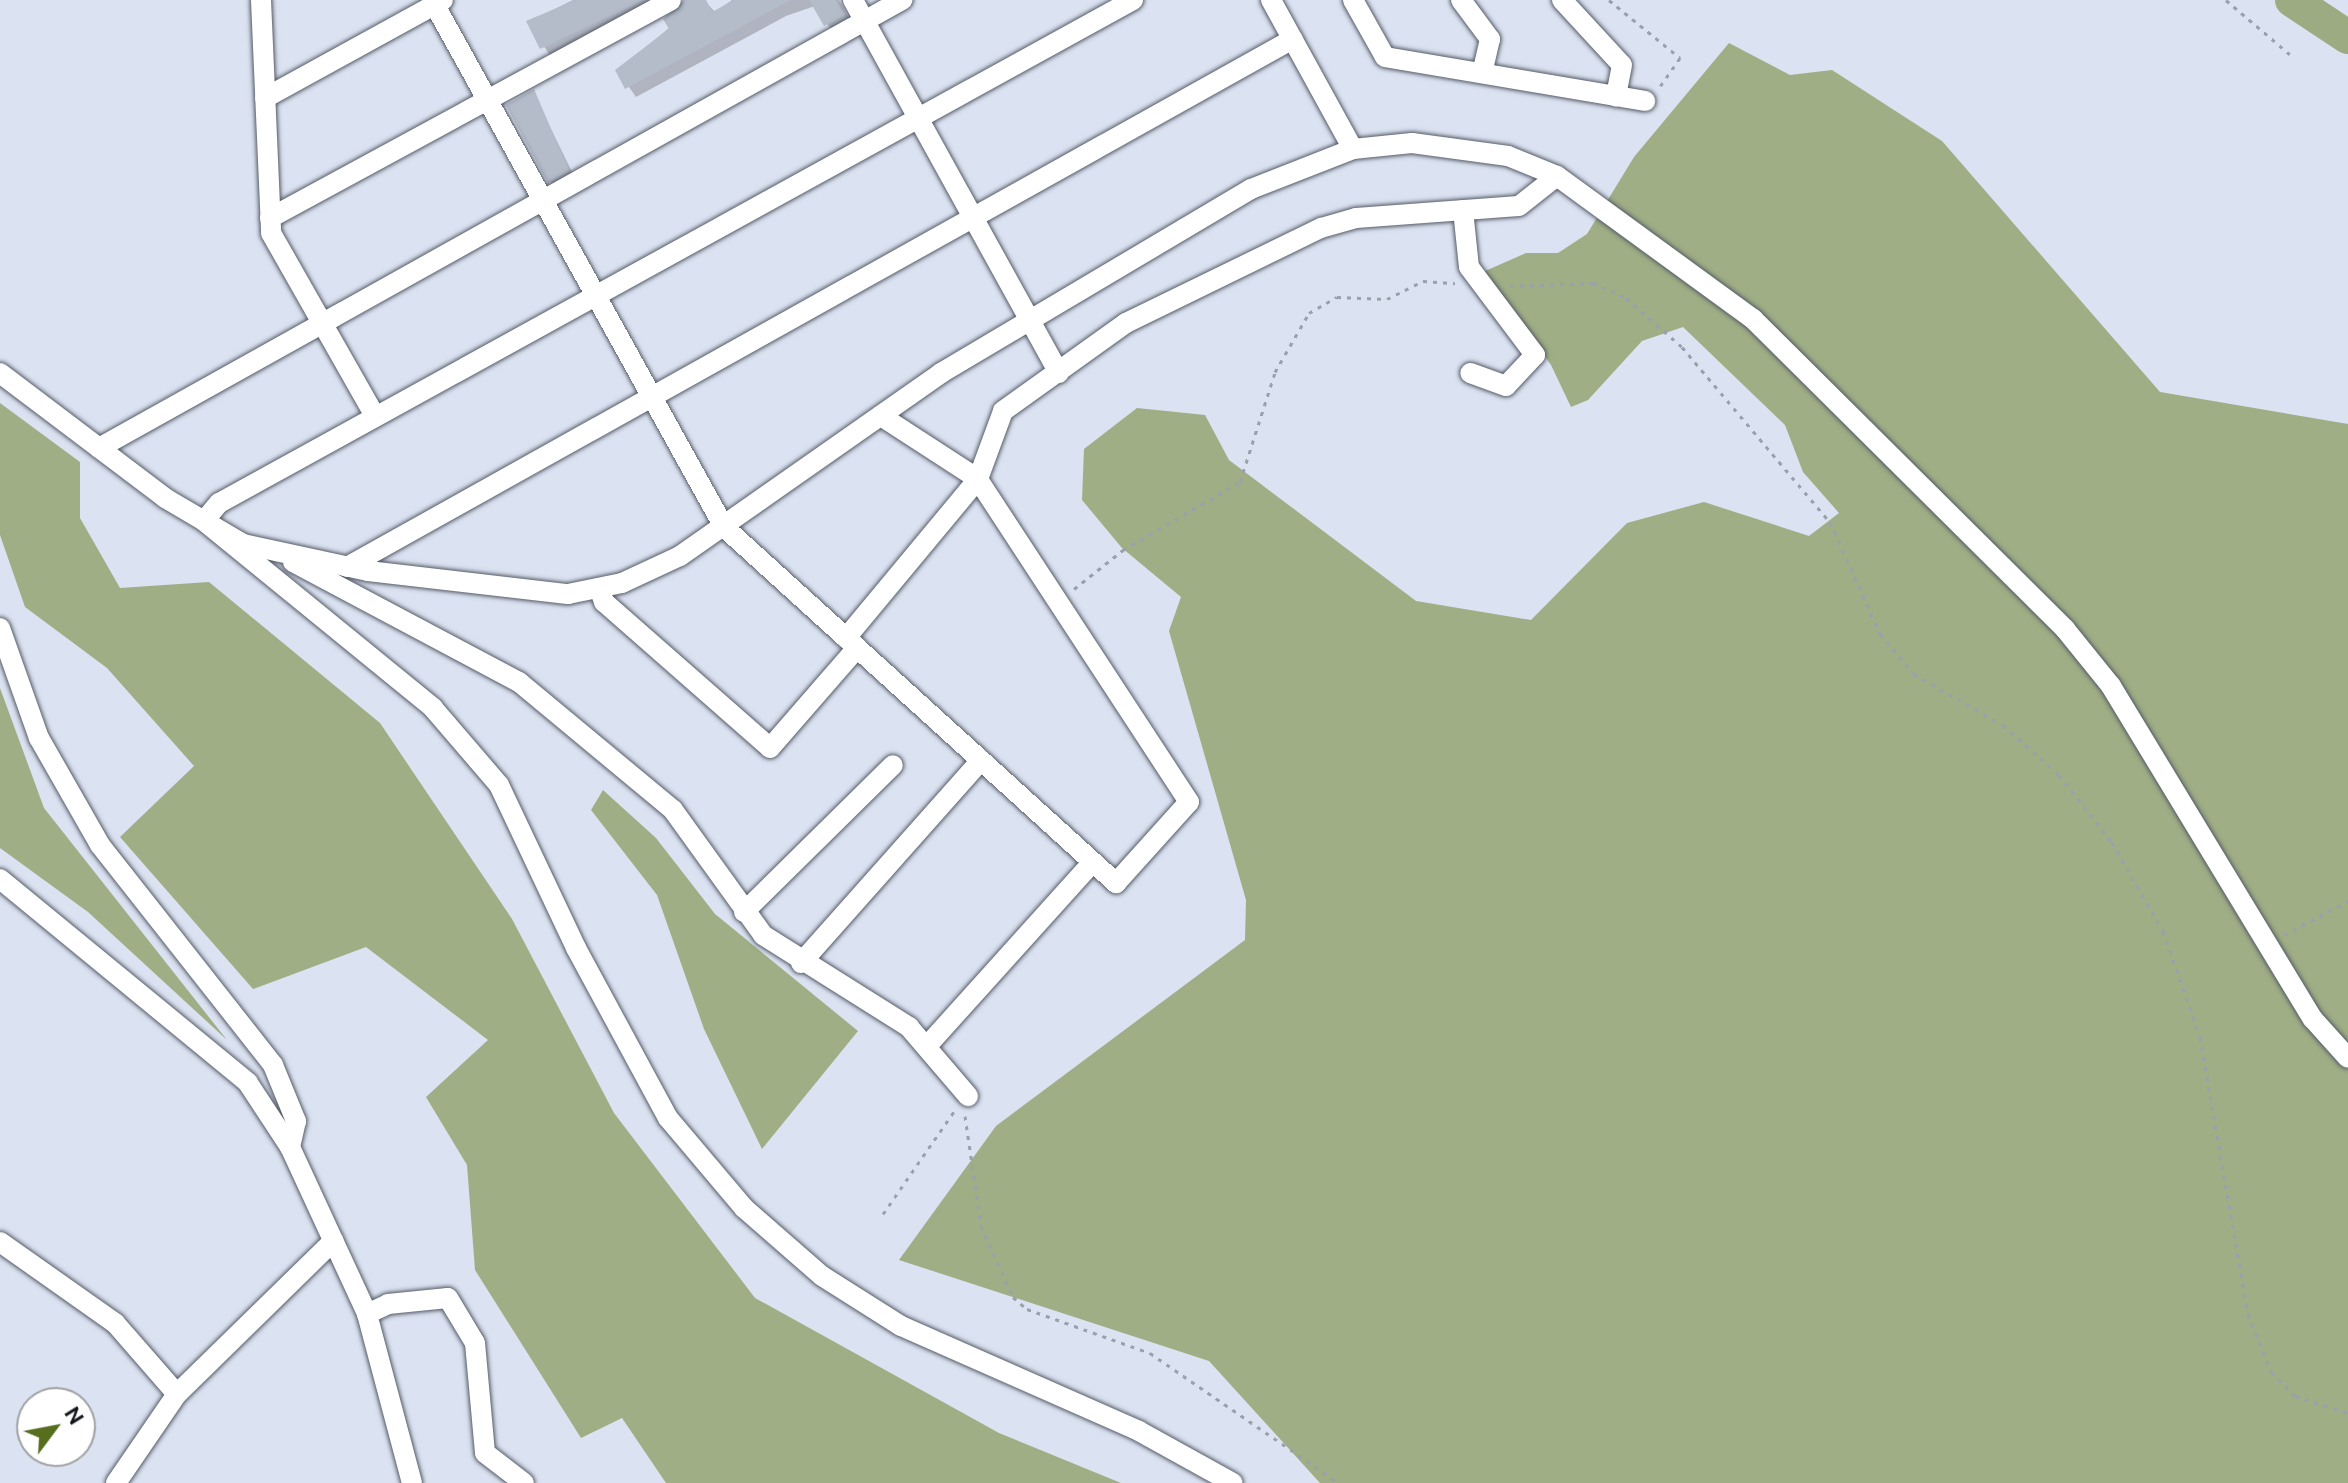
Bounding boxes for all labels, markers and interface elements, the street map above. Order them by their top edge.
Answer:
north arrow [16,1387,96,1467]
text: N [60,1401,90,1429]

